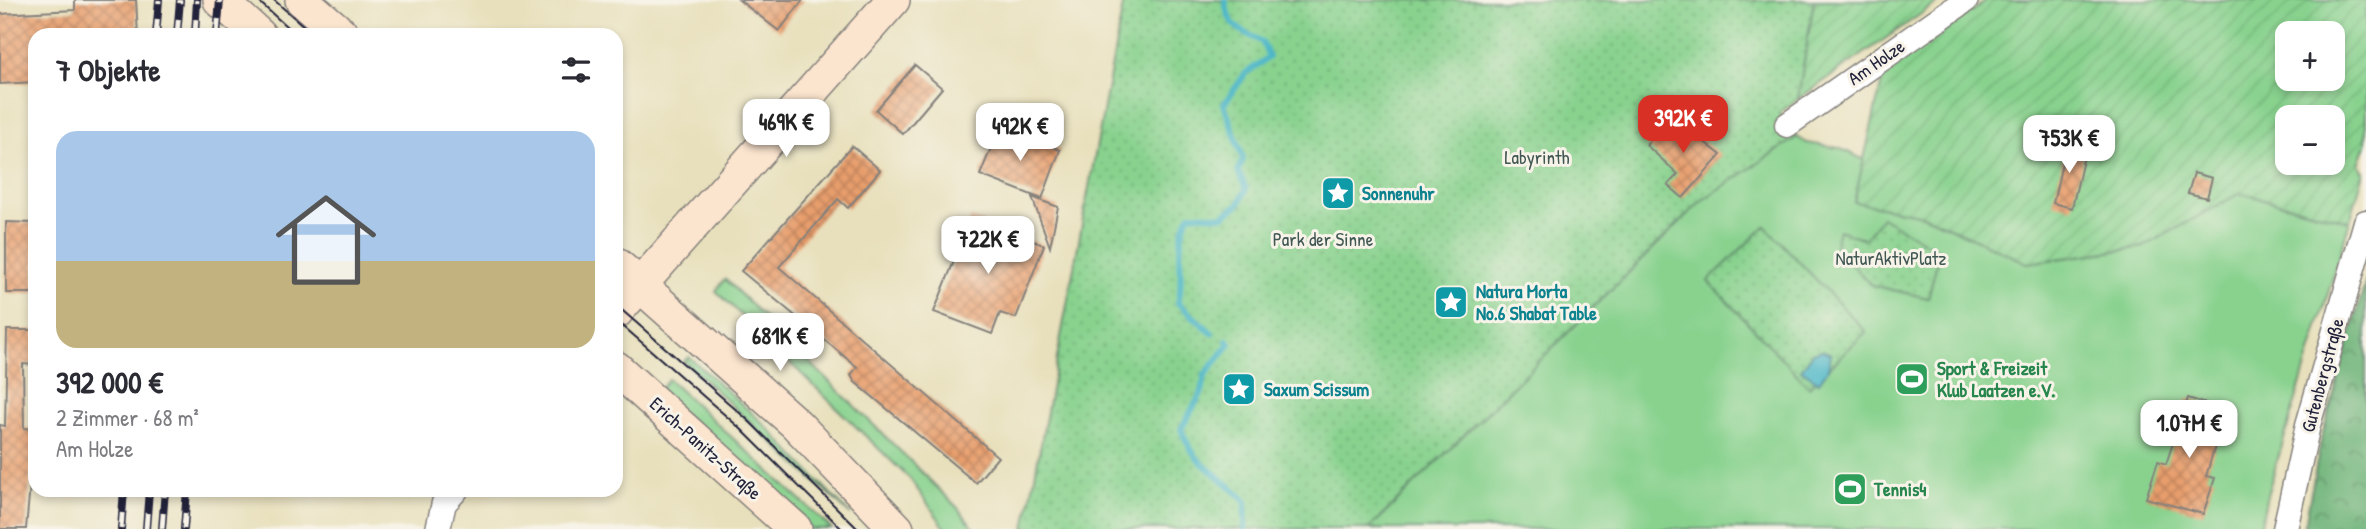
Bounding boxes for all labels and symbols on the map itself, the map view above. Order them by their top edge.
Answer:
street label: Am Holze [1842,33,1910,91]
pin: 392K € [1626,96,1740,155]
pin: 469K € [729,100,843,159]
pin: 492K € [963,104,1077,163]
pin: 753K € [2012,116,2126,175]
park label: Labyrinth [1504,144,1570,170]
place icon: Sonnenuhr [1319,174,1357,212]
place label: Sonnenuhr [1362,180,1435,206]
pin: 722K € [931,216,1045,276]
park label: Park der Sinne [1273,226,1374,252]
park label: NaturAktivPlatz [1836,245,1946,271]
place label: Natura Morta No.6 Shabat Table [1476,278,1597,326]
place icon: Natura Morta No.6 Shabat Table [1432,283,1470,321]
pin: 681K € [723,314,837,373]
street label: Gutenbergstraße [2294,315,2350,435]
place label: Sport & Freizeit Klub Laatzen e.V. [1937,355,2055,403]
sports icon: Sport & Freizeit Klub Laatzen e.V. [1893,360,1931,398]
place icon: Saxum Scissum [1220,370,1258,408]
place label: Saxum Scissum [1264,376,1369,402]
street label: Erich-Panitz-Straße [644,391,768,506]
pin: 1.07M € [2124,400,2254,460]
sports icon: Tennis4 [1831,470,1869,508]
place label: Tennis4 [1873,476,1926,502]

